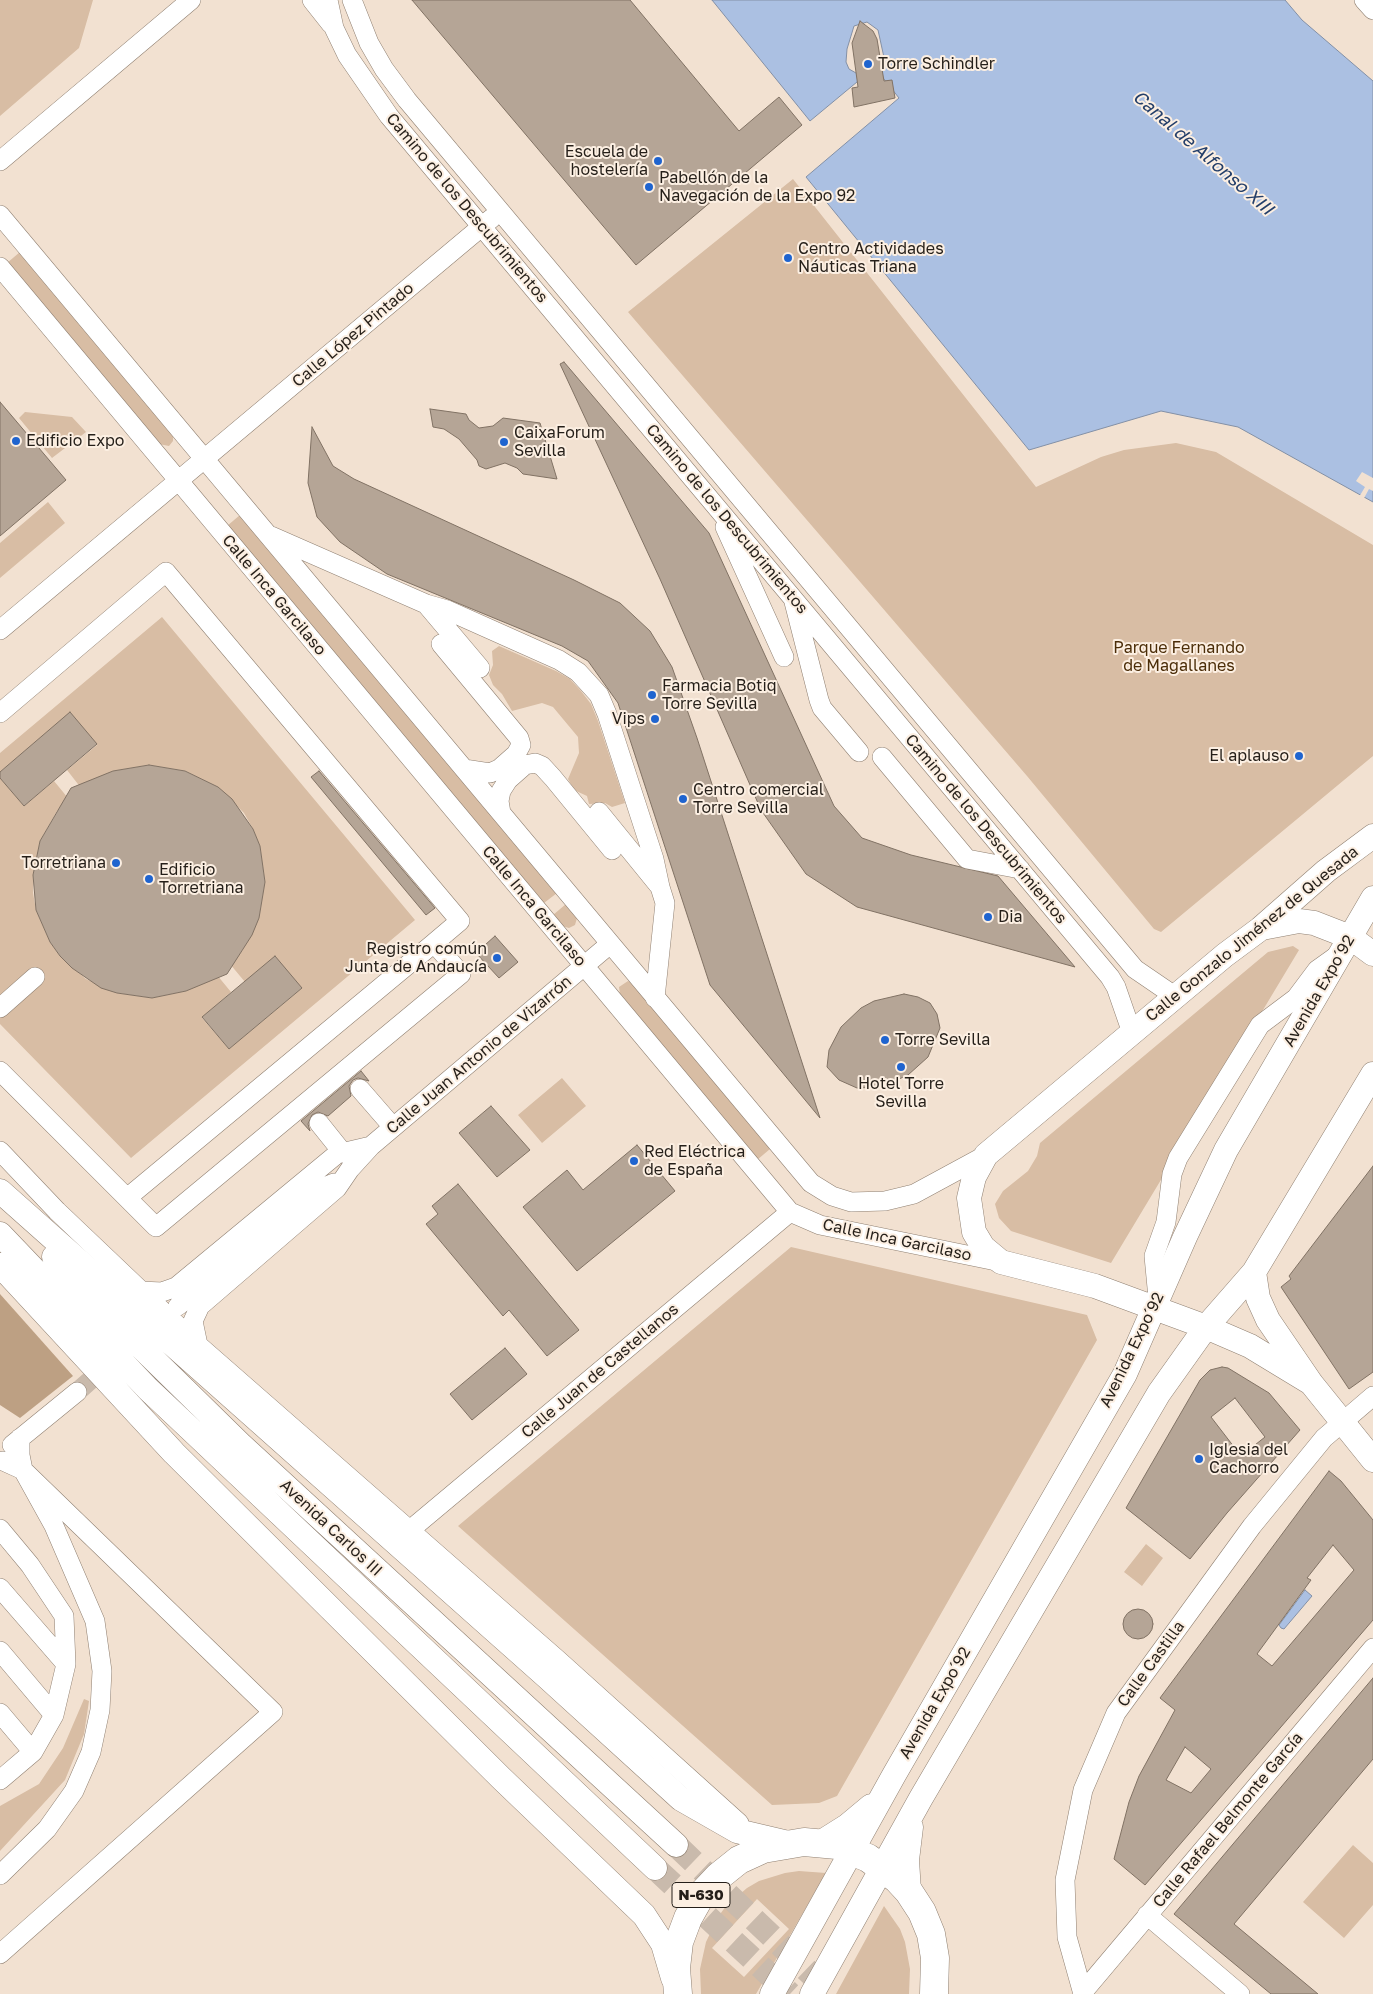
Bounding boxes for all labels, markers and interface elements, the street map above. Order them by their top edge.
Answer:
place label: Torre Schindler [878,54,995,74]
marker: Torre Schindler [862,58,874,70]
water label: Canal de Alfonso XIII [1128,86,1278,220]
street label: Camino de los Descubrimientos [382,109,552,307]
place label: Escuela de hostelería [565,142,648,180]
marker: Escuela de hostelería [652,155,664,167]
place label: Pabellón de la Navegación de la Expo 92 [659,168,855,206]
marker: Pabellón de la Navegación de la Expo 92 [643,181,655,193]
place label: Centro Actividades Náuticas Triana [798,239,944,277]
marker: Centro Actividades Náuticas Triana [782,252,794,264]
street label: Calle López Pintado [288,279,418,391]
street label: Camino de los Descubrimientos [642,420,812,618]
place label: CaixaForum Sevilla [514,423,605,461]
place label: Edificio Expo [26,431,124,451]
marker: Edificio Expo [10,435,22,447]
marker: CaixaForum Sevilla [498,436,510,448]
street label: Calle Inca Garcilaso [218,531,330,659]
park label: Parque Fernando de Magallanes [1113,638,1245,676]
place label: Farmacia Botiq Torre Sevilla [662,676,777,714]
marker: Farmacia Botiq Torre Sevilla [646,689,658,701]
place label: Vips [612,709,645,729]
marker: Vips [649,713,661,725]
street label: Camino de los Descubrimientos [901,730,1071,928]
place label: El aplauso [1209,746,1289,766]
marker: El aplauso [1293,750,1305,762]
place label: Centro comercial Torre Sevilla [693,780,824,818]
marker: Centro comercial Torre Sevilla [677,793,689,805]
street label: Calle Inca Garcilaso [478,842,590,970]
street label: Calle Gonzalo Jiménez de Quesada [1142,842,1362,1026]
place label: Torretriana [21,853,106,873]
marker: Torretriana [110,857,122,869]
place label: Edificio Torretriana [159,860,244,898]
marker: Edificio Torretriana [143,873,155,885]
place label: Dia [998,907,1023,927]
marker: Dia [982,911,994,923]
street label: Avenida Expo´92 [1279,932,1359,1050]
place label: Registro común Junta de Andaucía [345,939,487,977]
marker: Registro común Junta de Andaucía [491,952,503,964]
street label: Calle Juan Antonio de Vizarrón [382,972,576,1138]
place label: Torre Sevilla [895,1030,990,1050]
marker: Torre Sevilla [879,1034,891,1046]
marker: Hotel Torre Sevilla [895,1061,907,1073]
place label: Hotel Torre Sevilla [858,1074,944,1112]
place label: Red Eléctrica de España [644,1142,745,1180]
marker: Red Eléctrica de España [628,1155,640,1167]
street label: Calle Inca Garcilaso [821,1215,973,1265]
street label: Avenida Expo´92 [1096,1289,1168,1411]
street label: Calle Juan de Castellanos [518,1300,682,1442]
place label: Iglesia del Cachorro [1209,1440,1288,1478]
marker: Iglesia del Cachorro [1193,1453,1205,1465]
street label: Avenida Carlos III [276,1476,386,1580]
street label: Calle Castilla [1113,1617,1189,1711]
street label: Avenida Expo´92 [895,1644,975,1762]
street label: Calle Rafael Belmonte García [1149,1729,1307,1911]
road number: N-630 [672,1882,730,1908]

